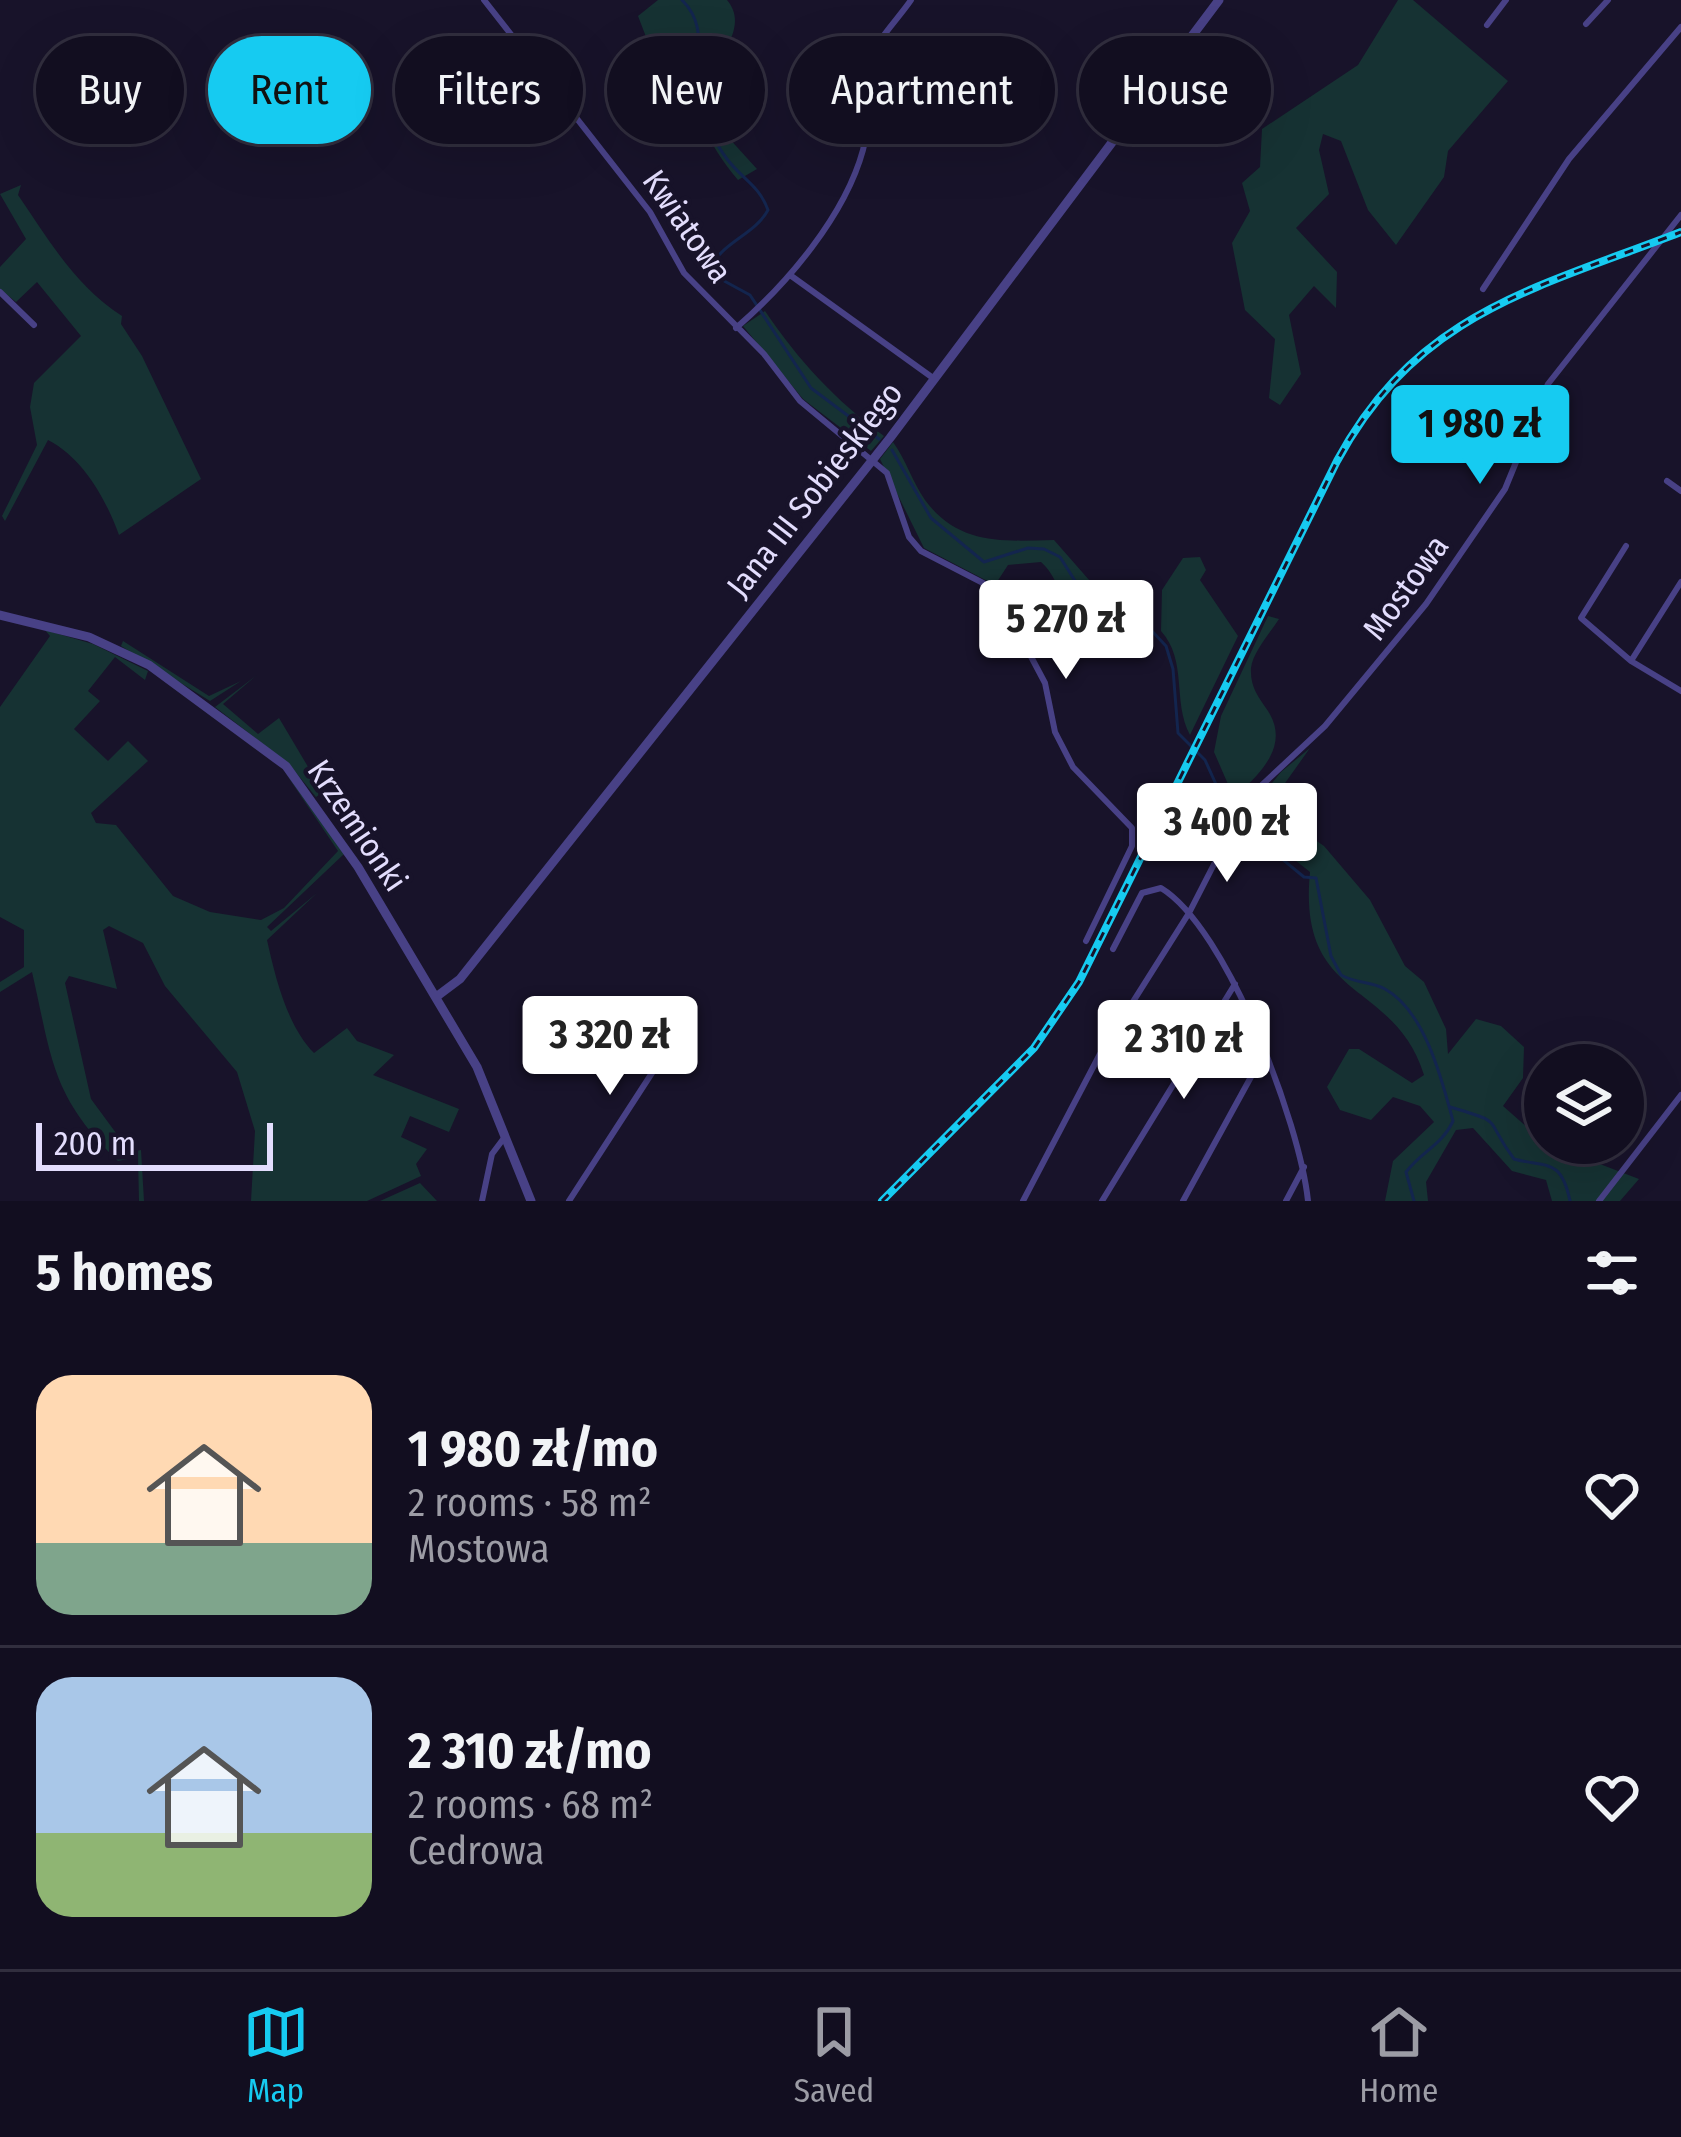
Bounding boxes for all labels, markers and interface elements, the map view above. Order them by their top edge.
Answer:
chip: Buy [36,36,184,144]
chip: Rent [208,36,371,144]
chip: Filters [395,36,583,144]
chip: New [607,36,765,144]
chip: Apartment [789,36,1055,144]
chip: House [1079,36,1271,144]
street label: Kwiatowa [634,162,740,291]
street label: Jana III Sobieskiego [718,374,911,605]
pin: 1 980 zł [1356,385,1604,487]
text: 1 980 zł [1418,401,1542,447]
street label: Mostowa [1354,527,1457,648]
pin: 5 270 zł [942,580,1190,682]
text: 5 270 zł [1006,596,1126,642]
street label: Krzemionki [299,752,416,899]
pin: 3 400 zł [1103,783,1351,885]
text: 3 400 zł [1164,799,1290,845]
pin: 3 320 zł [486,996,734,1098]
pin: 2 310 zł [1060,1000,1308,1102]
text: 3 320 zł [550,1012,670,1058]
text: 2 310 zł [1125,1016,1243,1062]
map controls [1524,1044,1644,1164]
button: layers [1524,1044,1644,1164]
scale bar [36,1117,273,1170]
text: 200 m [54,1124,136,1164]
icon: filters [1579,1240,1645,1306]
text: 5 homes [36,1242,213,1304]
text: 1 980 zł/mo [408,1418,658,1480]
icon: home [132,1423,276,1567]
icon: heart [1579,1462,1645,1528]
text: 2 rooms · 58 m² [408,1480,652,1526]
text: Mostowa [408,1526,550,1572]
text: 2 310 zł/mo [408,1720,651,1782]
icon: home [132,1725,276,1869]
icon: heart [1579,1764,1645,1830]
text: 2 rooms · 68 m² [408,1782,653,1828]
text: Cedrowa [408,1828,544,1874]
tab: Map [243,1999,309,2111]
tab: Saved [794,1999,874,2111]
tab: Home [1359,1999,1438,2111]

